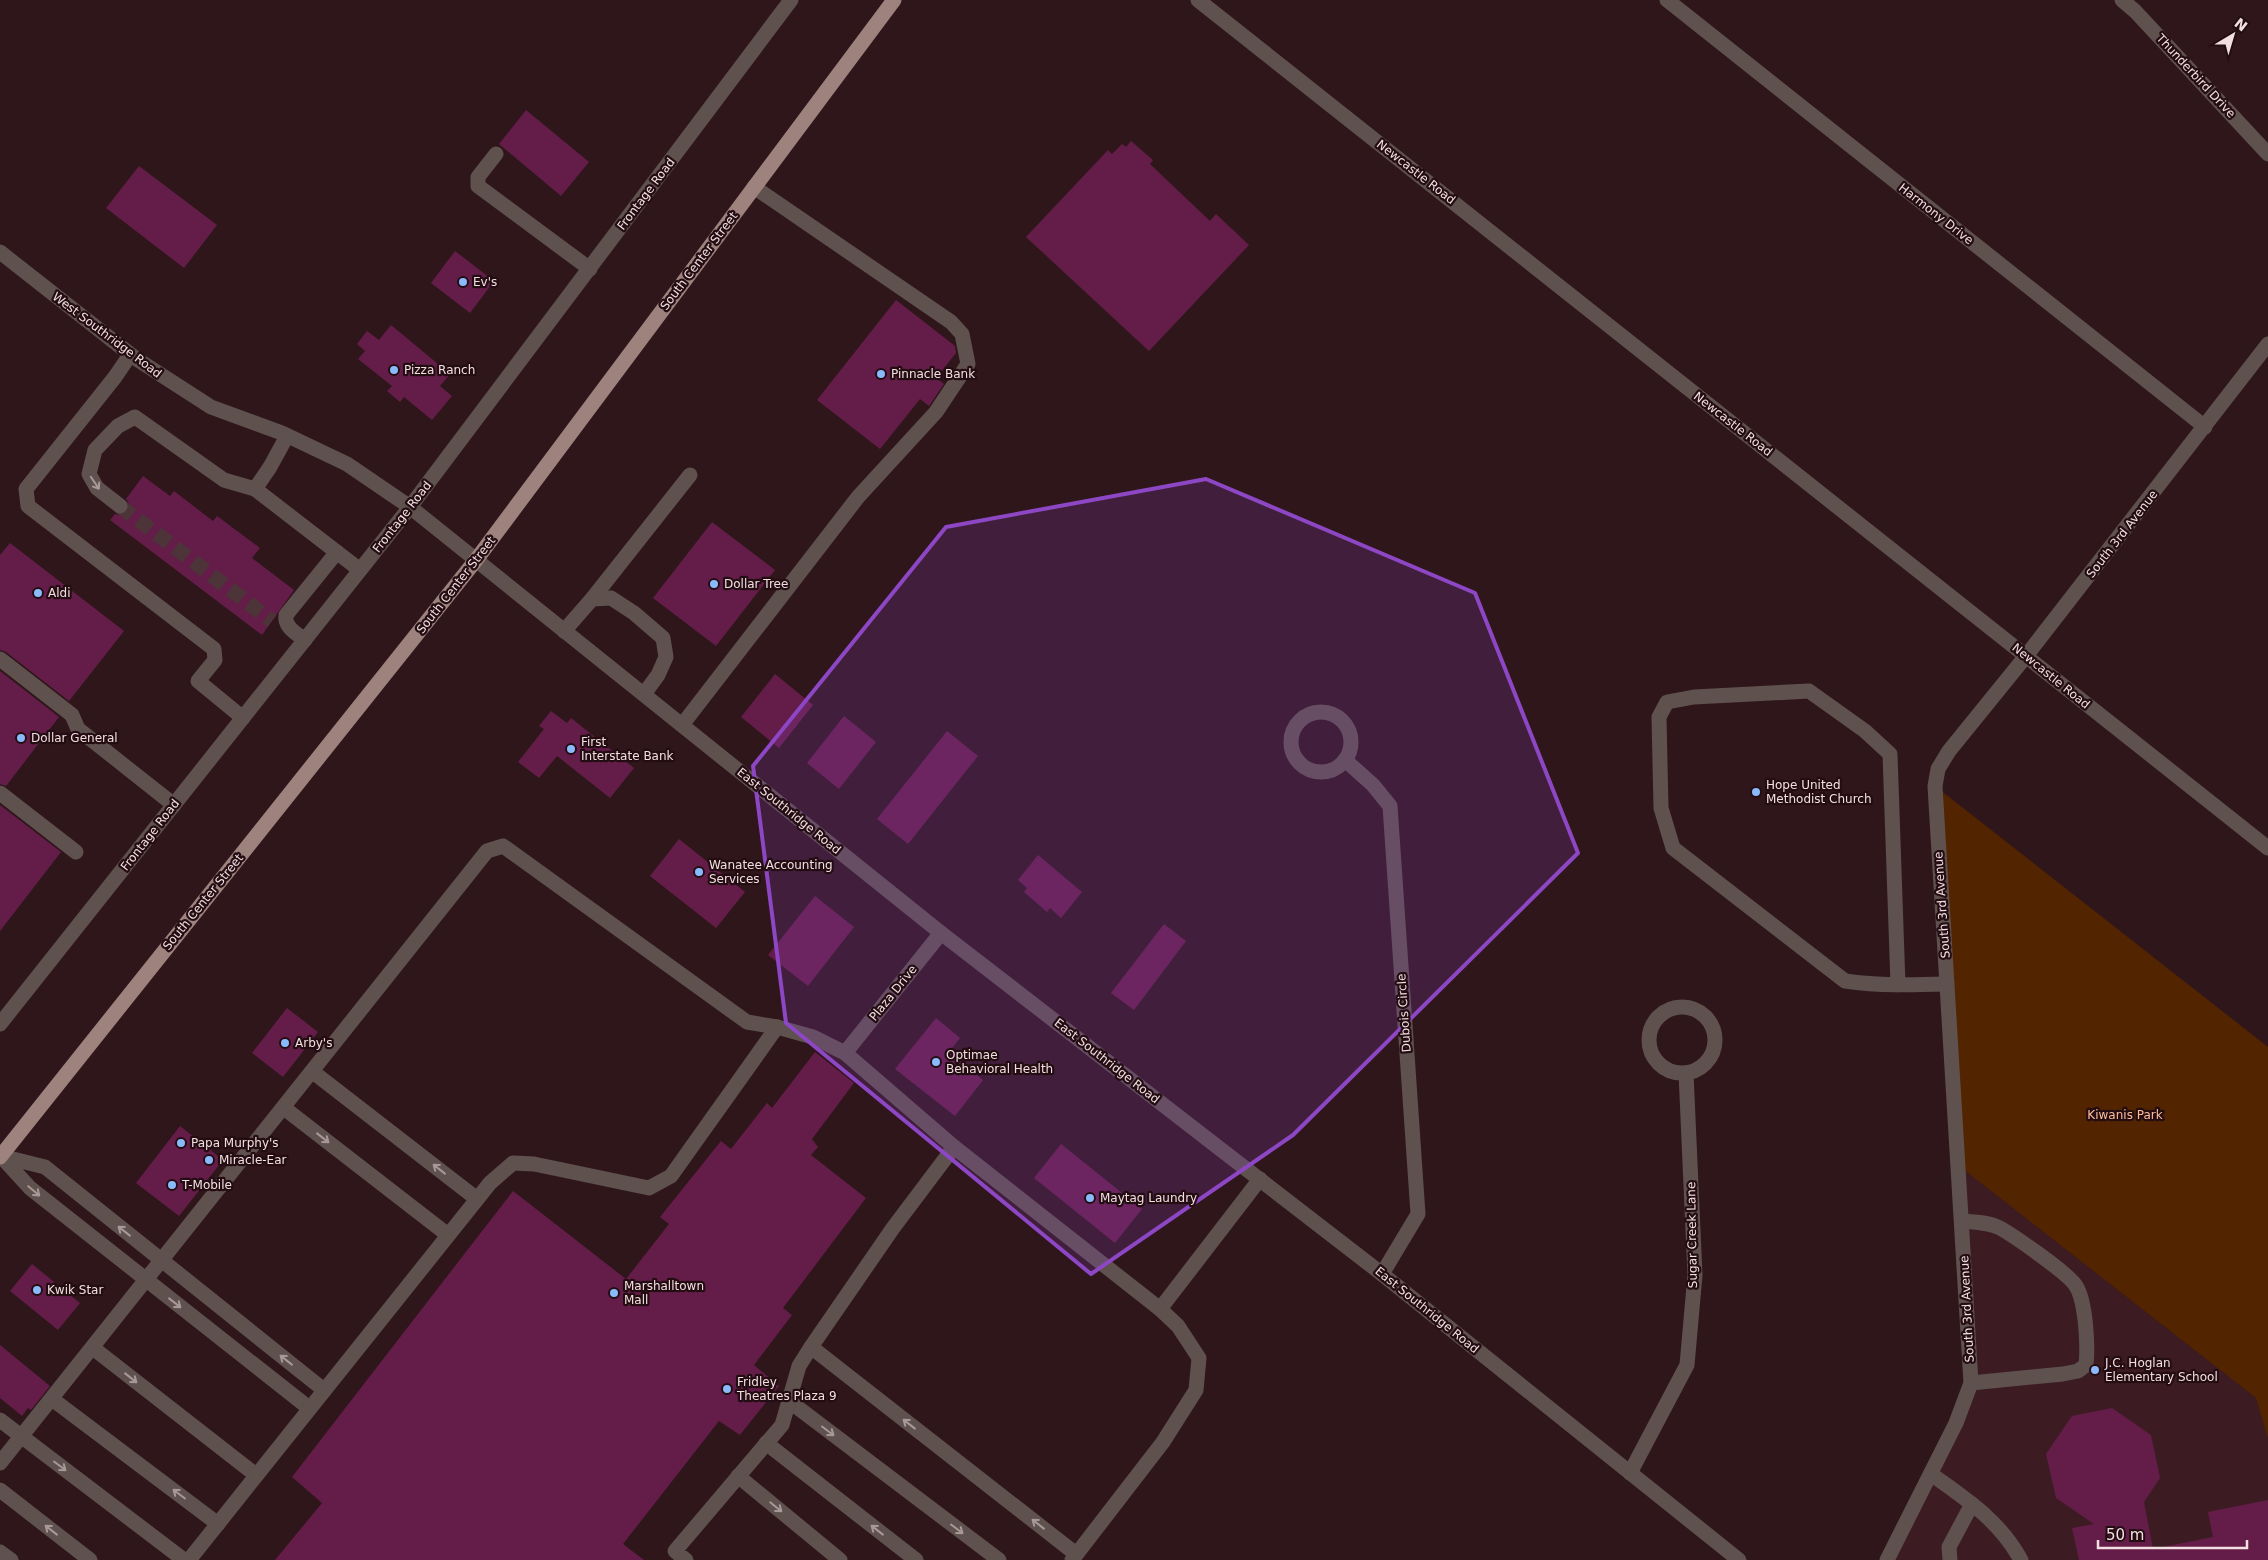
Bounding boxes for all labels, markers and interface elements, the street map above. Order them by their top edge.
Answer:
north arrow [2208,10,2258,60]
text: N [2231,15,2251,35]
street label: Thunderbird Drive [2153,31,2238,121]
street label: Newcastle Road [1374,137,1458,207]
street label: Frontage Road [614,155,678,233]
street label: Harmony Drive [1896,181,1976,247]
street label: South Center Street [657,209,741,313]
place label: Ev's [473,275,497,289]
marker: Ev's [457,276,469,288]
street label: West Southridge Road [50,289,164,381]
place label: Pizza Ranch [404,363,475,377]
marker: Pizza Ranch [388,364,400,376]
place label: Pinnacle Bank [891,367,975,381]
marker: Pinnacle Bank [875,368,887,380]
street label: Newcastle Road [1691,389,1775,459]
one-way arrow [89,476,100,490]
street label: Frontage Road [370,479,434,555]
street label: South 3rd Avenue [2084,488,2160,580]
street label: South Center Street [414,533,498,636]
place label: Dollar Tree [724,577,788,591]
marker: Dollar Tree [708,578,720,590]
place label: Aldi [48,586,71,600]
marker: Aldi [32,587,44,599]
street label: Newcastle Road [2009,640,2093,712]
place label: Dollar General [31,731,118,745]
marker: Dollar General [15,732,27,744]
place label: First Interstate Bank [581,735,674,763]
marker: First Interstate Bank [565,743,577,755]
street label: East Southridge Road [734,765,844,857]
place label: Hope United Methodist Church [1766,778,1872,806]
marker: Hope United Methodist Church [1750,786,1762,798]
street label: Frontage Road [118,797,182,873]
street label: South Center Street [160,851,246,953]
street label: South 3rd Avenue [1931,851,1953,959]
place label: Wanatee Accounting Services [709,858,833,886]
marker: Wanatee Accounting Services [693,866,705,878]
street label: Plaza Drive [866,962,920,1024]
street label: Dubois Circle [1394,973,1414,1053]
street label: East Southridge Road [1052,1016,1162,1106]
place label: Arby's [295,1036,332,1050]
marker: Arby's [279,1037,291,1049]
place label: Optimae Behavioral Health [946,1048,1053,1076]
marker: Optimae Behavioral Health [930,1056,942,1068]
park label: Kiwanis Park [2087,1108,2163,1122]
one-way arrow [316,1132,329,1143]
place label: Papa Murphy's [191,1136,279,1150]
marker: Papa Murphy's [175,1137,187,1149]
place label: Miracle-Ear [219,1153,287,1167]
marker: Miracle-Ear [203,1154,215,1166]
one-way arrow [432,1164,446,1174]
place label: T-Mobile [181,1178,232,1192]
marker: T-Mobile [166,1179,178,1191]
street label: Sugar Creek Lane [1684,1182,1700,1288]
one-way arrow [28,1185,41,1197]
place label: Maytag Laundry [1100,1191,1197,1205]
marker: Maytag Laundry [1084,1192,1096,1204]
one-way arrow [117,1226,131,1236]
street label: South 3rd Avenue [1957,1255,1977,1363]
street label: East Southridge Road [1372,1264,1482,1356]
place label: Marshalltown Mall [624,1279,704,1307]
place label: Kwik Star [47,1283,103,1297]
marker: Kwik Star [31,1284,43,1296]
marker: Marshalltown Mall [608,1287,620,1299]
one-way arrow [169,1297,182,1308]
one-way arrow [280,1354,293,1365]
place label: J.C. Hoglan Elementary School [2104,1356,2218,1384]
marker: J.C. Hoglan Elementary School [2089,1364,2101,1376]
one-way arrow [124,1372,137,1383]
place label: Fridley Theatres Plaza 9 [736,1375,837,1403]
marker: Fridley Theatres Plaza 9 [721,1383,733,1395]
one-way arrow [903,1419,916,1430]
one-way arrow [821,1425,834,1436]
one-way arrow [53,1461,67,1471]
one-way arrow [173,1489,186,1500]
one-way arrow [769,1502,782,1513]
one-way arrow [1032,1518,1045,1529]
scale bar [2098,1518,2247,1550]
one-way arrow [950,1523,963,1534]
one-way arrow [44,1525,58,1535]
one-way arrow [871,1525,884,1536]
text: 50 m [2106,1526,2144,1544]

